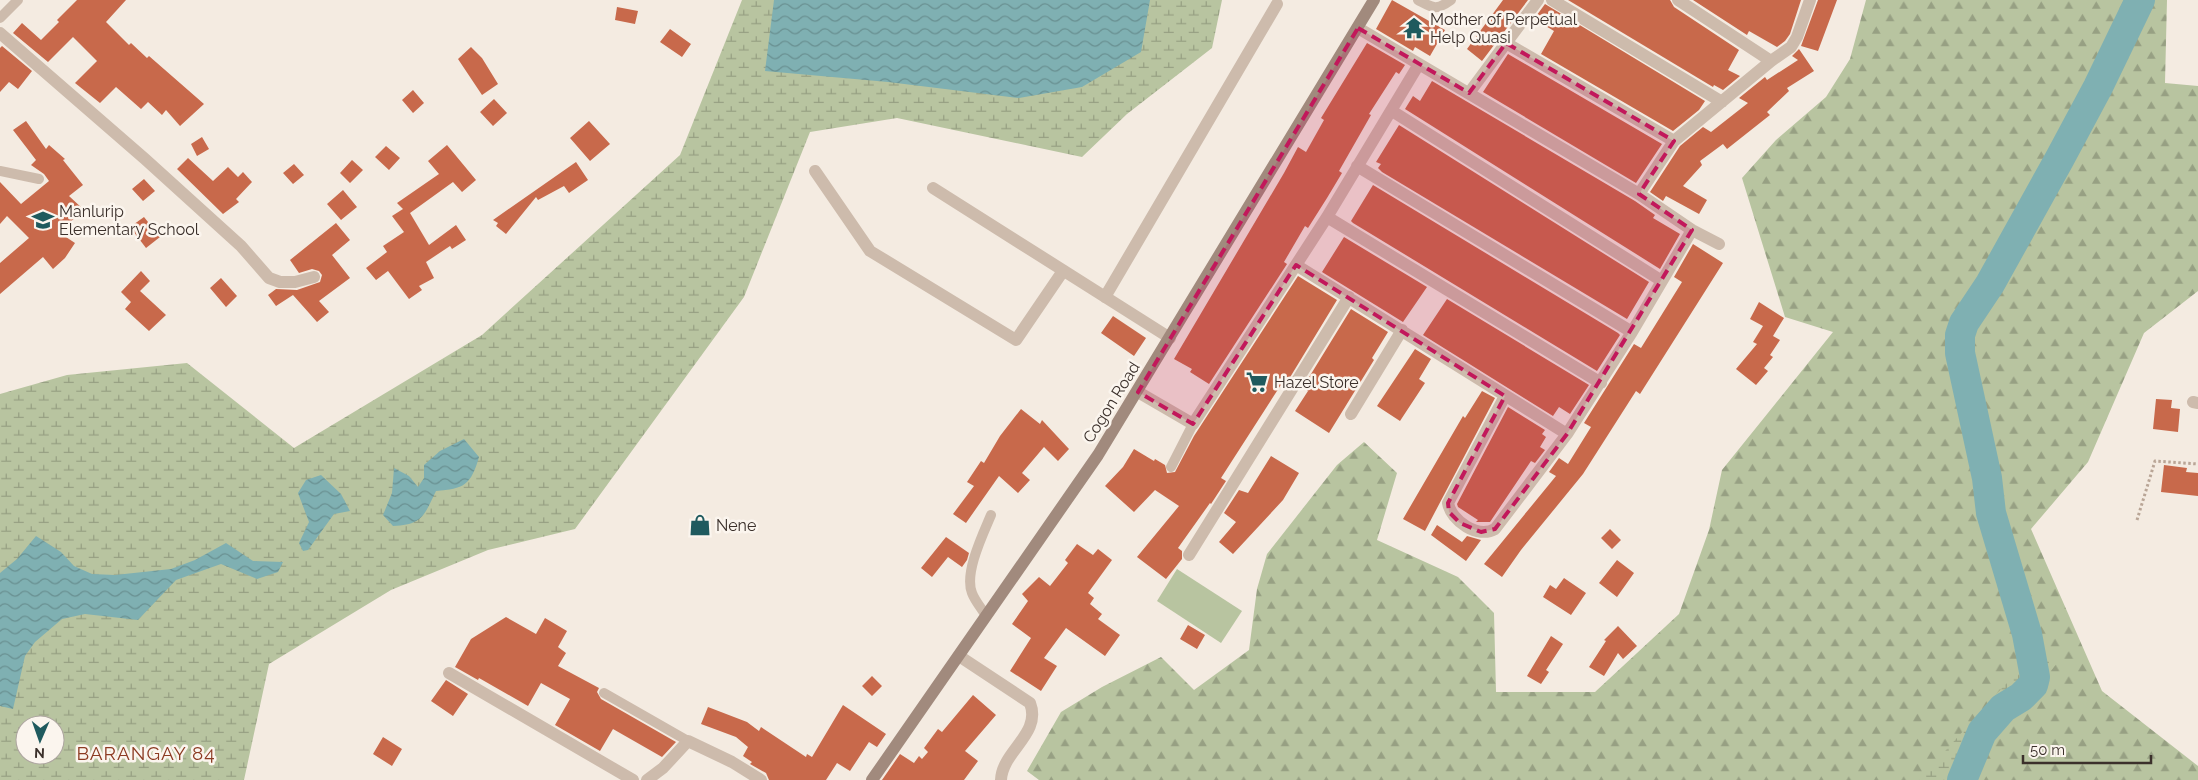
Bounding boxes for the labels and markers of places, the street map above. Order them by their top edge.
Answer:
place label: Mother of Perpetual Help Quasi [1430,10,1578,47]
temple icon: Mother of Perpetual Help Quasi [1401,15,1427,41]
place label: Manlurip Elementary School [59,202,200,239]
school or university icon: Manlurip Elementary School [30,207,56,233]
supermarket icon: Hazel Store [1244,369,1270,395]
place label: Hazel Store [1274,373,1359,392]
shop icon: Nene [687,512,713,538]
place label: Nene [716,516,756,535]

